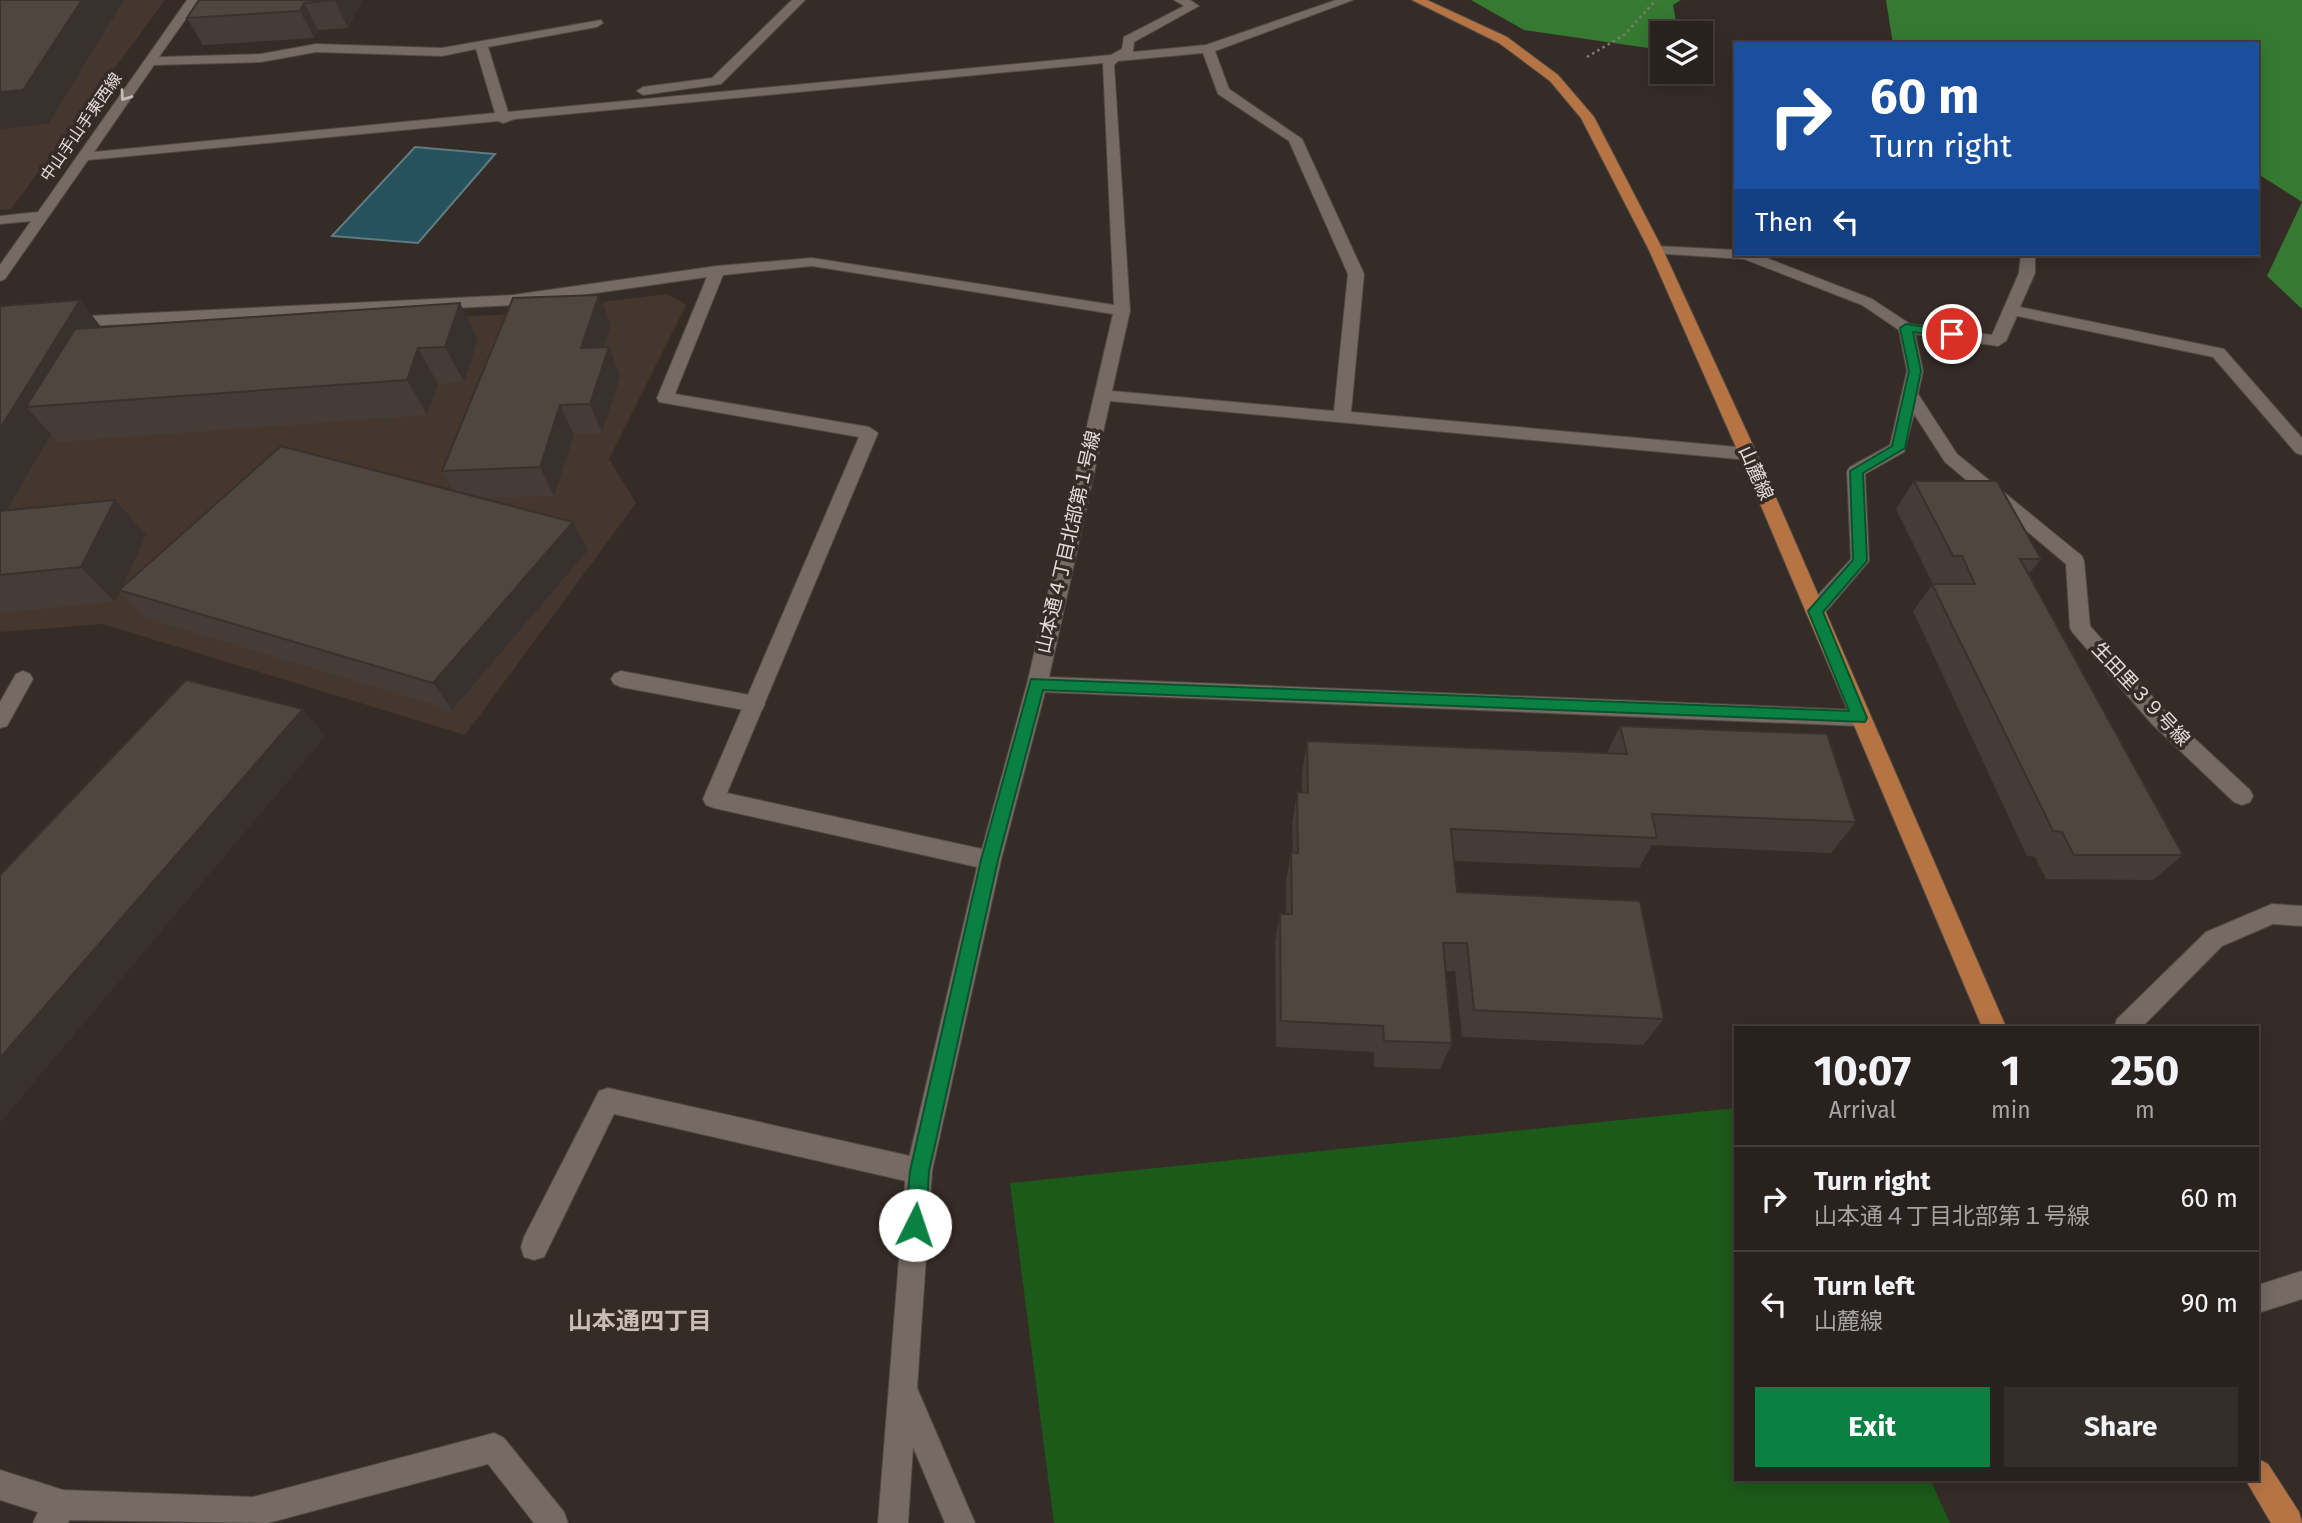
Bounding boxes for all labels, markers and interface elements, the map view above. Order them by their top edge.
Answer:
map controls [1650,21,1713,84]
button: layers [1650,21,1713,84]
text: 60 m [1870,67,1979,126]
street label: 中山手山手東西線 [37,69,125,185]
icon: right [1755,70,1846,161]
one-way arrow [121,88,133,101]
text: Turn right [1870,127,2012,165]
icon: left [1827,203,1865,241]
text: Then [1755,207,1813,238]
pin [1922,304,1982,364]
icon: arrive [1933,315,1971,353]
street label: 山本通４丁目北部第１号線 [1031,428,1105,656]
street label: 山麓線 [1734,442,1778,504]
street label: 生田里３９号線 [2087,638,2195,750]
text: 10:07 [1814,1046,1911,1096]
text: 1 [2001,1046,2021,1096]
text: 250 [2110,1046,2179,1096]
text: Arrival [1829,1096,1896,1124]
text: min [1991,1096,2031,1124]
text: m [2135,1096,2155,1124]
text: Turn right [1814,1166,1931,1197]
icon: right [1755,1180,1793,1218]
text: 60 m [2180,1183,2238,1214]
position arrow [878,1188,952,1262]
text: 山本通４丁目北部第１号線 [1814,1202,2090,1230]
text: Turn left [1814,1271,1915,1302]
icon: left [1755,1285,1793,1323]
text: 90 m [2181,1288,2238,1319]
district label: 山本通四丁目 [568,1307,712,1335]
text: 山麓線 [1814,1307,1883,1335]
button: Exit [1755,1387,1990,1467]
button: Share [2004,1387,2238,1467]

